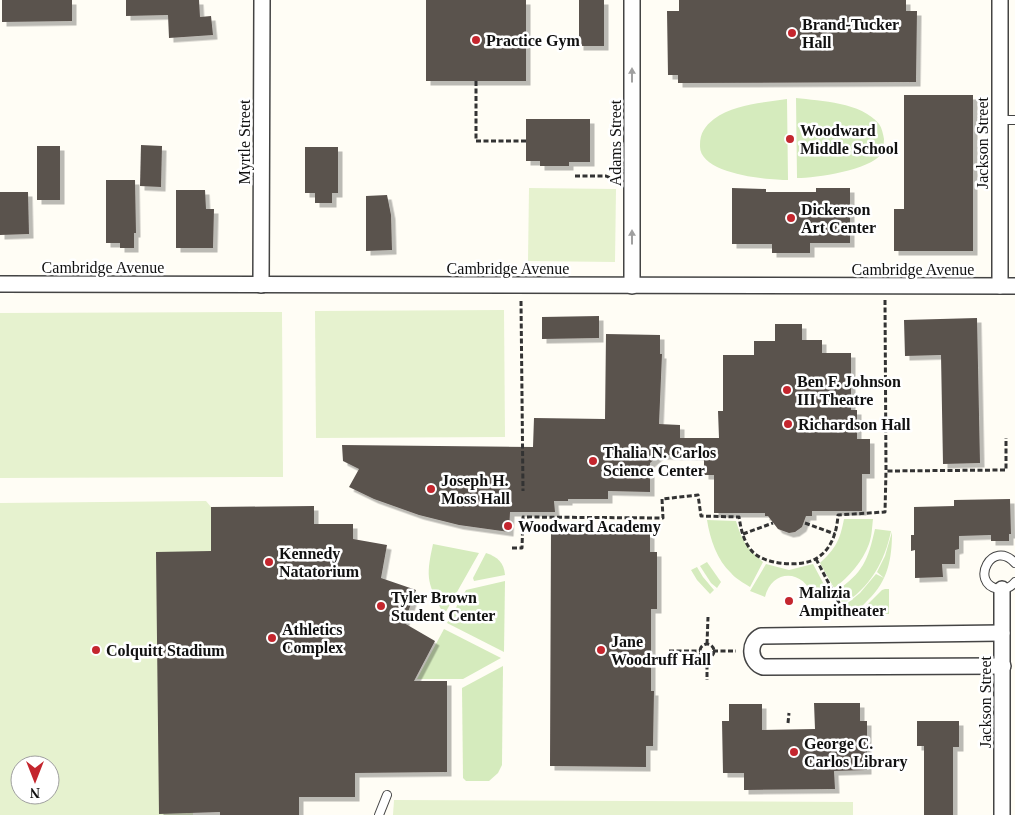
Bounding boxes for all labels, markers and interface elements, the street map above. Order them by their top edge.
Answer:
place label: Brand-Tucker Hall [802,16,899,51]
marker: Brand-Tucker Hall [786,27,798,39]
place label: Practice Gym [486,32,580,50]
marker: Practice Gym [470,34,482,46]
one-way arrow [628,67,636,83]
street label: Jackson Street [974,96,991,189]
street label: Myrtle Street [236,99,254,184]
street label: Adams Street [607,99,624,186]
place label: Woodward Middle School [800,122,899,157]
marker: Woodward Middle School [784,133,796,145]
place label: Dickerson Art Center [801,201,876,236]
marker: Dickerson Art Center [785,212,797,224]
one-way arrow [628,229,636,245]
street label: Cambridge Avenue [42,259,164,277]
street label: Cambridge Avenue [447,260,569,278]
street label: Cambridge Avenue [852,261,974,279]
place label: Ben F. Johnson III Theatre [797,373,901,408]
marker: Ben F. Johnson III Theatre [781,384,793,396]
place label: Richardson Hall [798,416,911,433]
marker: Richardson Hall [782,418,794,430]
place label: Thalia N. Carlos Science Center [603,444,716,479]
marker: Thalia N. Carlos Science Center [587,455,599,467]
place label: Joseph H. Moss Hall [441,472,510,507]
marker: Joseph H. Moss Hall [425,483,437,495]
place label: Woodward Academy [518,518,661,536]
marker: Woodward Academy [502,520,514,532]
place label: Kennedy Natatorium [279,545,360,580]
marker: Kennedy Natatorium [263,556,275,568]
place label: Malizia Ampitheater [799,584,886,620]
place label: Tyler Brown Student Center [391,589,495,624]
marker: Malizia Ampitheater [783,595,795,607]
marker: Tyler Brown Student Center [375,600,387,612]
place label: Athletics Complex [282,621,343,657]
marker: Athletics Complex [266,632,278,644]
place label: Jane Woodruff Hall [611,633,712,668]
place label: Colquitt Stadium [106,642,225,660]
marker: Colquitt Stadium [90,644,102,656]
marker: Jane Woodruff Hall [595,644,607,656]
street label: Jackson Street [977,655,994,748]
place label: George C. Carlos Library [804,735,908,771]
marker: George C. Carlos Library [788,746,800,758]
north arrow [10,755,60,805]
text: N [30,785,40,800]

